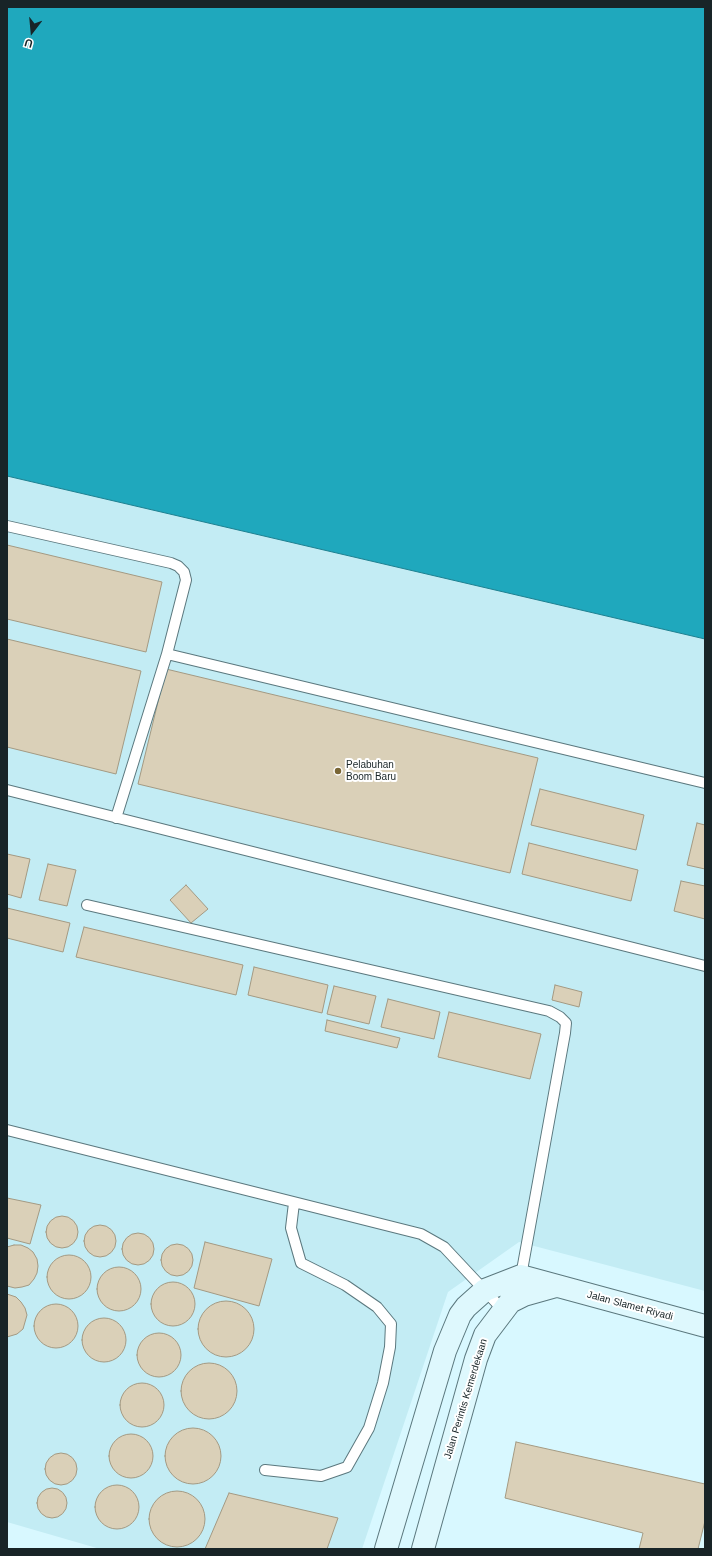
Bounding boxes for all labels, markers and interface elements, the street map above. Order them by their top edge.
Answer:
north arrow [12,12,52,52]
text: U [23,37,34,50]
place label: Pelabuhan Boom Baru [346,759,396,782]
marker: Pelabuhan Boom Baru [333,766,343,776]
street label: Jalan Slamet Riyadi [586,1289,674,1323]
street label: Jalan Perintis Kemerdekaan [442,1337,490,1461]

